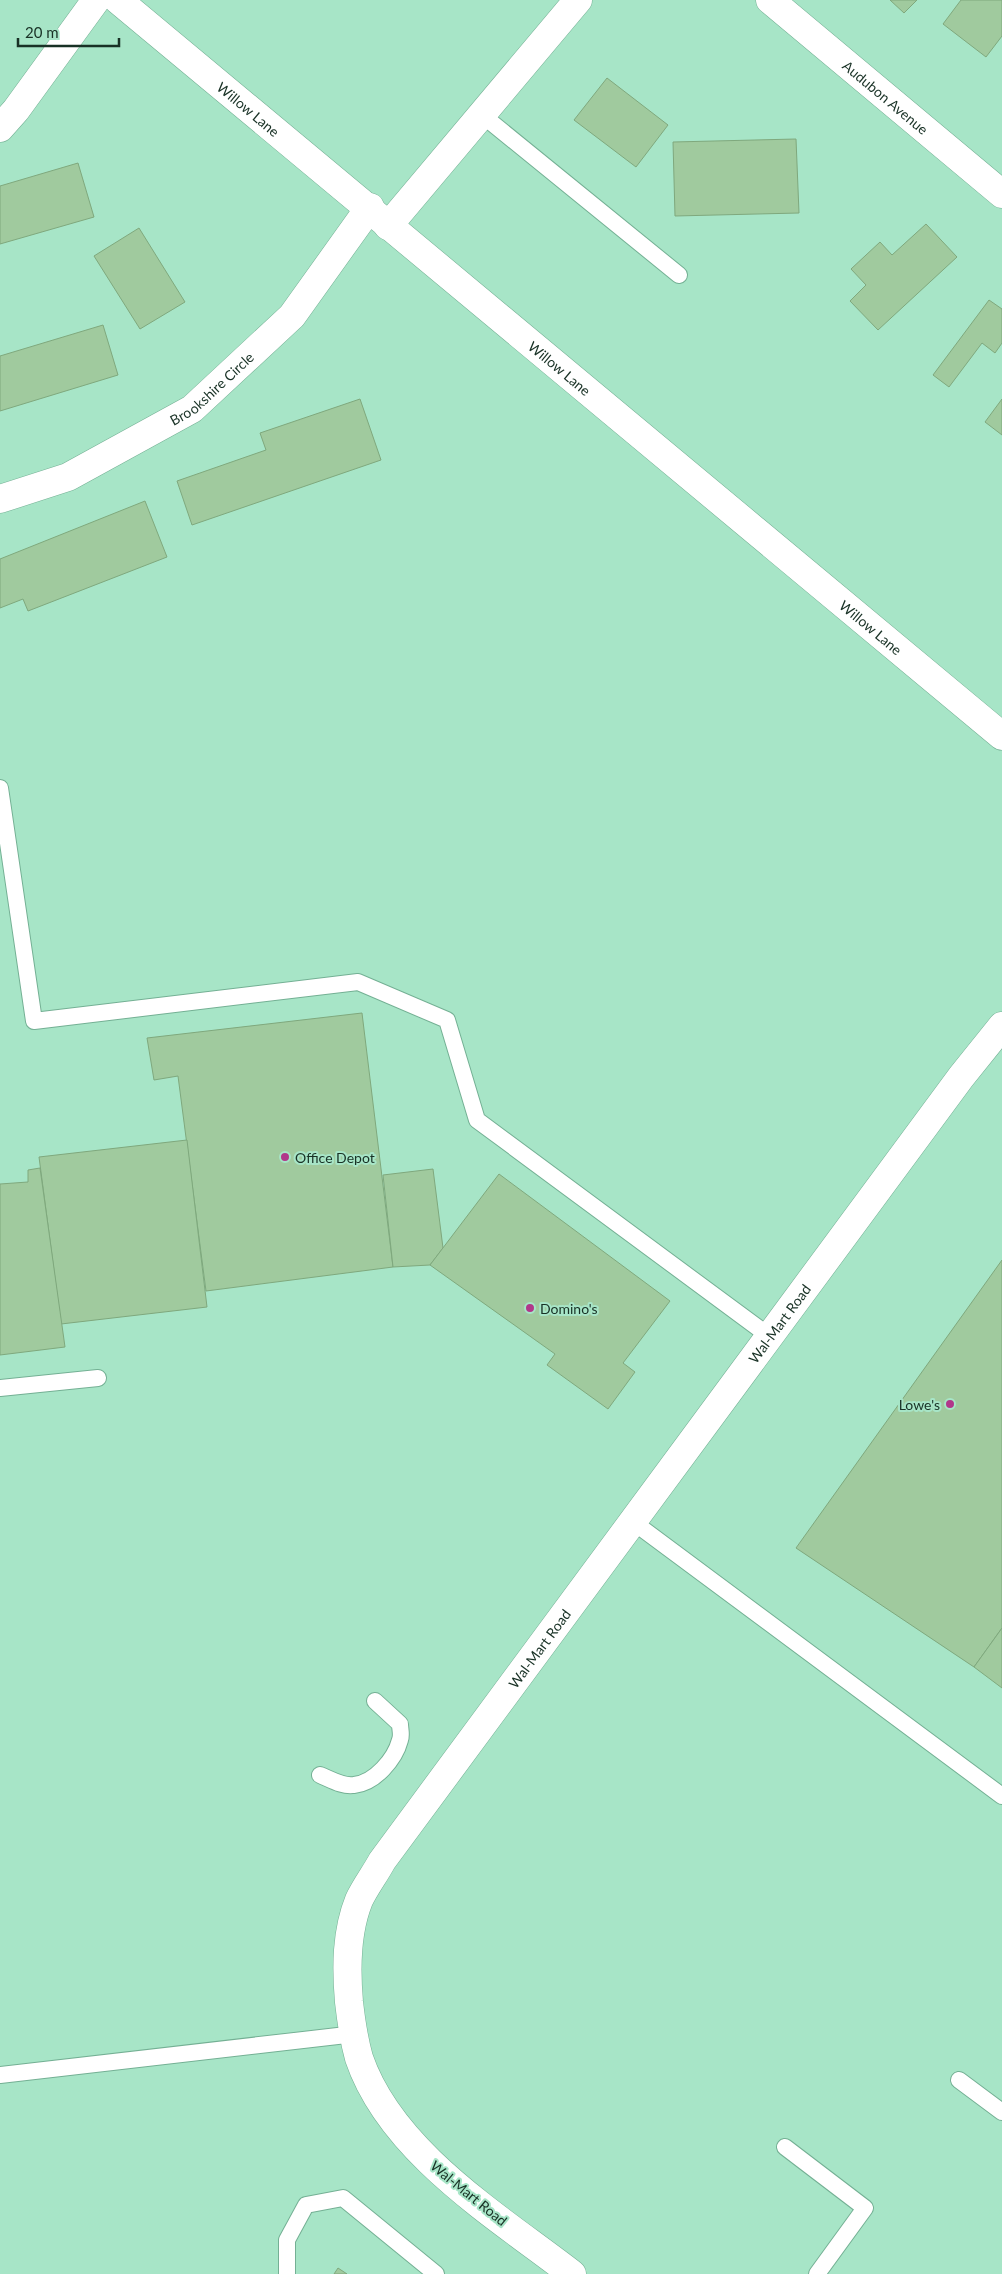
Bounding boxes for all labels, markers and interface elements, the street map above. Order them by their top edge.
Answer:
scale bar [18,15,119,47]
text: 20 m [25,23,59,41]
street label: Audubon Avenue [840,56,932,137]
street label: Willow Lane [214,78,283,140]
street label: Willow Lane [525,337,595,399]
street label: Brookshire Circle [167,348,257,428]
street label: Willow Lane [836,596,906,658]
place label: Office Depot [295,1149,375,1166]
marker: Office Depot [279,1151,291,1163]
street label: Wal-Mart Road [744,1281,814,1366]
place label: Domino's [540,1300,598,1317]
marker: Domino's [524,1302,536,1314]
place label: Lowe's [899,1396,940,1413]
marker: Lowe's [944,1398,956,1410]
street label: Wal-Mart Road [504,1606,574,1691]
street label: Wal-Mart Road [427,2157,511,2229]

